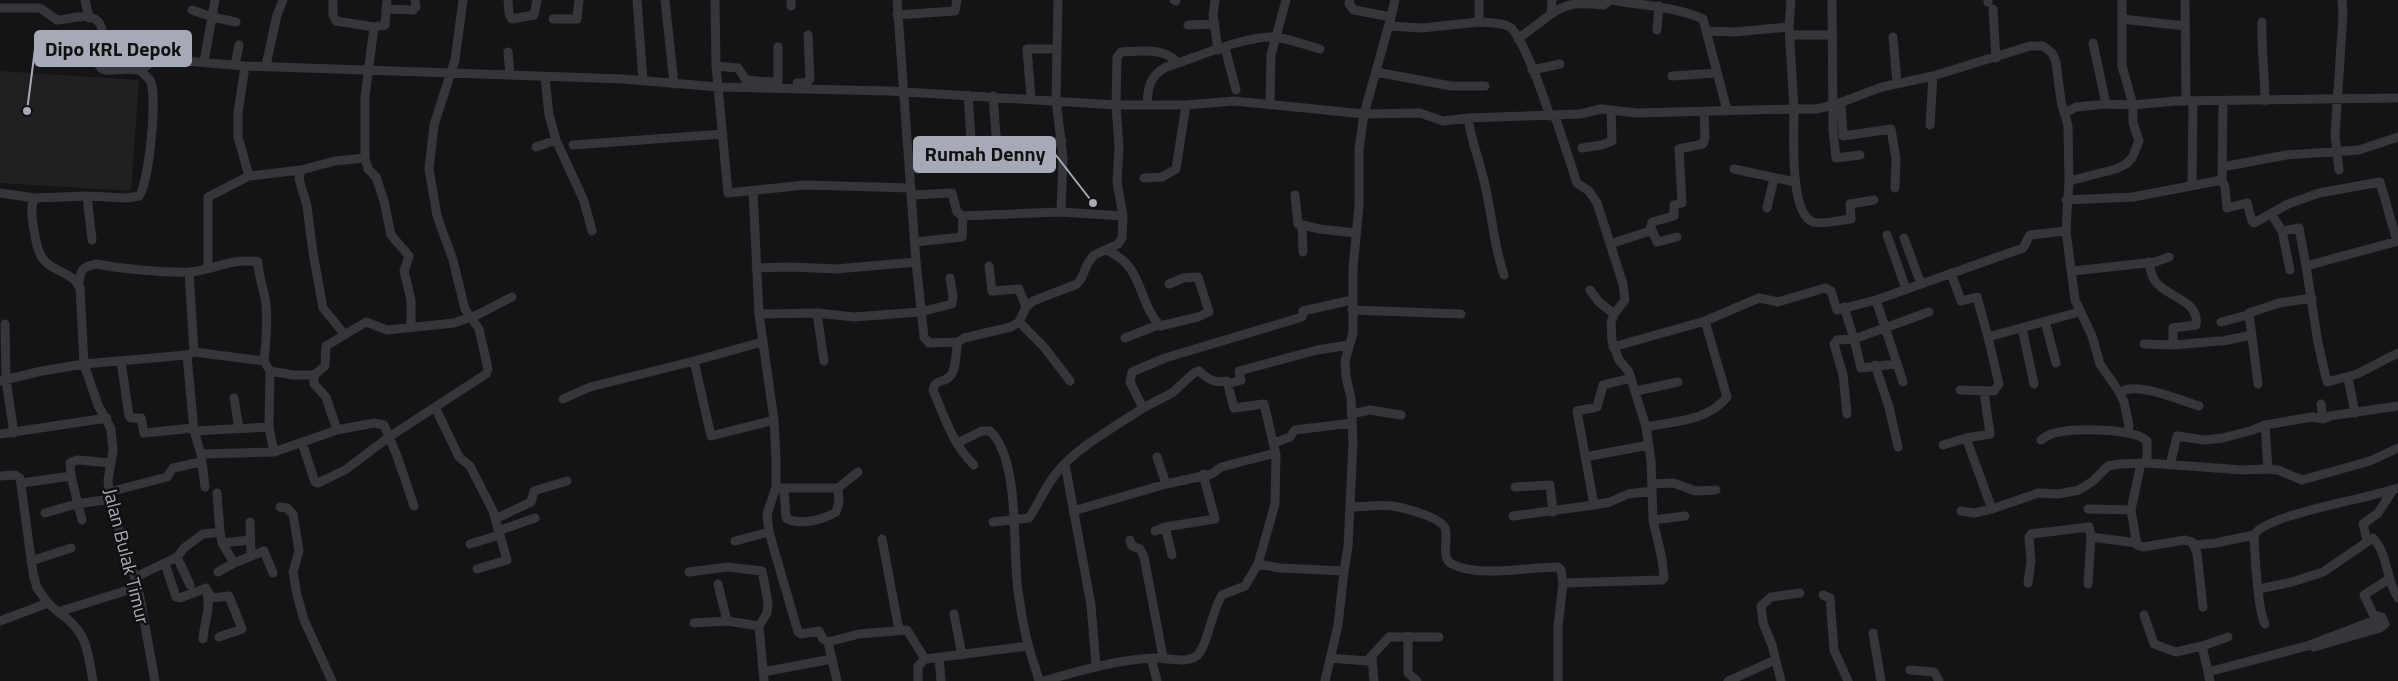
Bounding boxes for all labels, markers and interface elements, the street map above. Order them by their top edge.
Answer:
callout: Dipo KRL Depok [35,31,191,66]
text: Dipo KRL Depok [45,33,182,64]
callout: Rumah Denny [914,137,1055,172]
text: Rumah Denny [925,138,1045,169]
street label: Jalan Bulak Timur [97,485,158,627]

